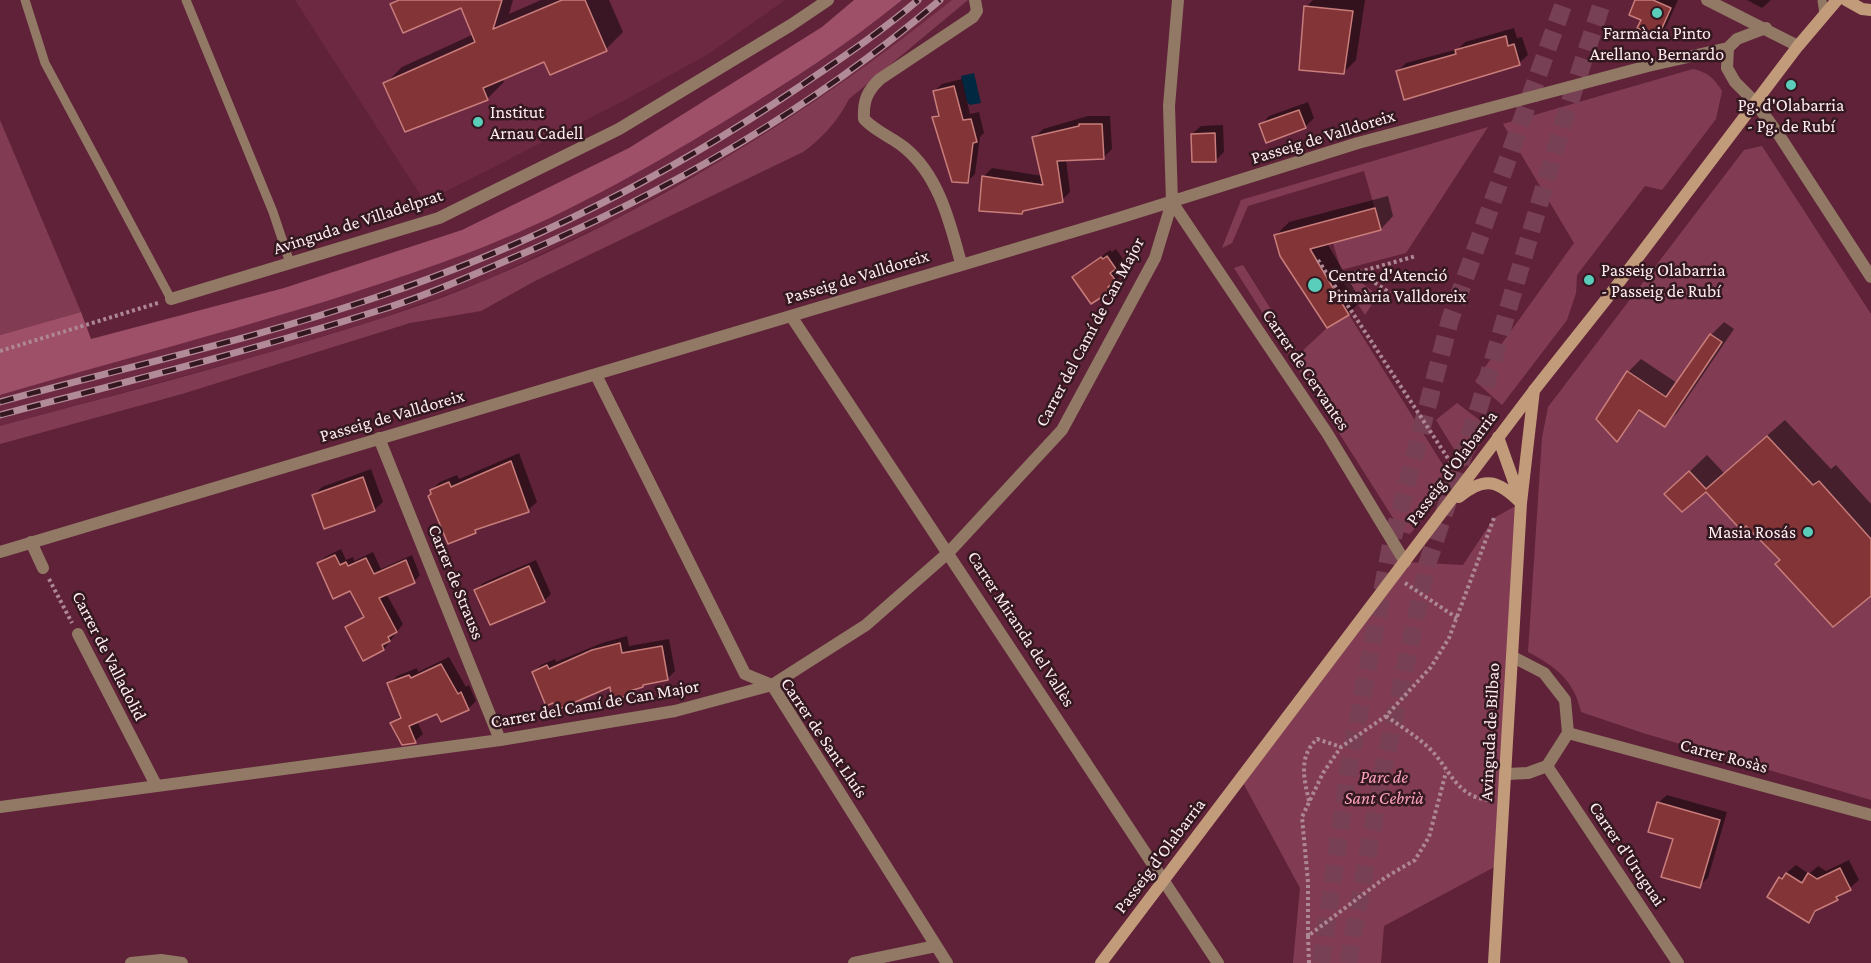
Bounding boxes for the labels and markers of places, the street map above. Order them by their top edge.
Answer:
marker: Farmàcia Pinto Arellano, Bernardo [1650,6,1664,20]
place label: Farmàcia Pinto Arellano, Bernardo [1590,22,1724,64]
marker: Pg. d'Olabarria - Pg. de Rubí [1784,78,1798,92]
place label: Pg. d'Olabarria - Pg. de Rubí [1738,94,1844,136]
place label: Institut Arnau Cadell [490,101,583,144]
marker: Institut Arnau Cadell [471,115,485,129]
place label: Passeig Olabarria - Passeig de Rubí [1601,259,1725,302]
place label: Centre d'Atenció Primària Valldoreix [1328,264,1466,306]
marker: Passeig Olabarria - Passeig de Rubí [1582,273,1596,287]
marker: Centre d'Atenció Primària Valldoreix [1306,276,1324,294]
place label: Masia Rosás [1708,521,1796,543]
marker: Masia Rosás [1801,525,1815,539]

